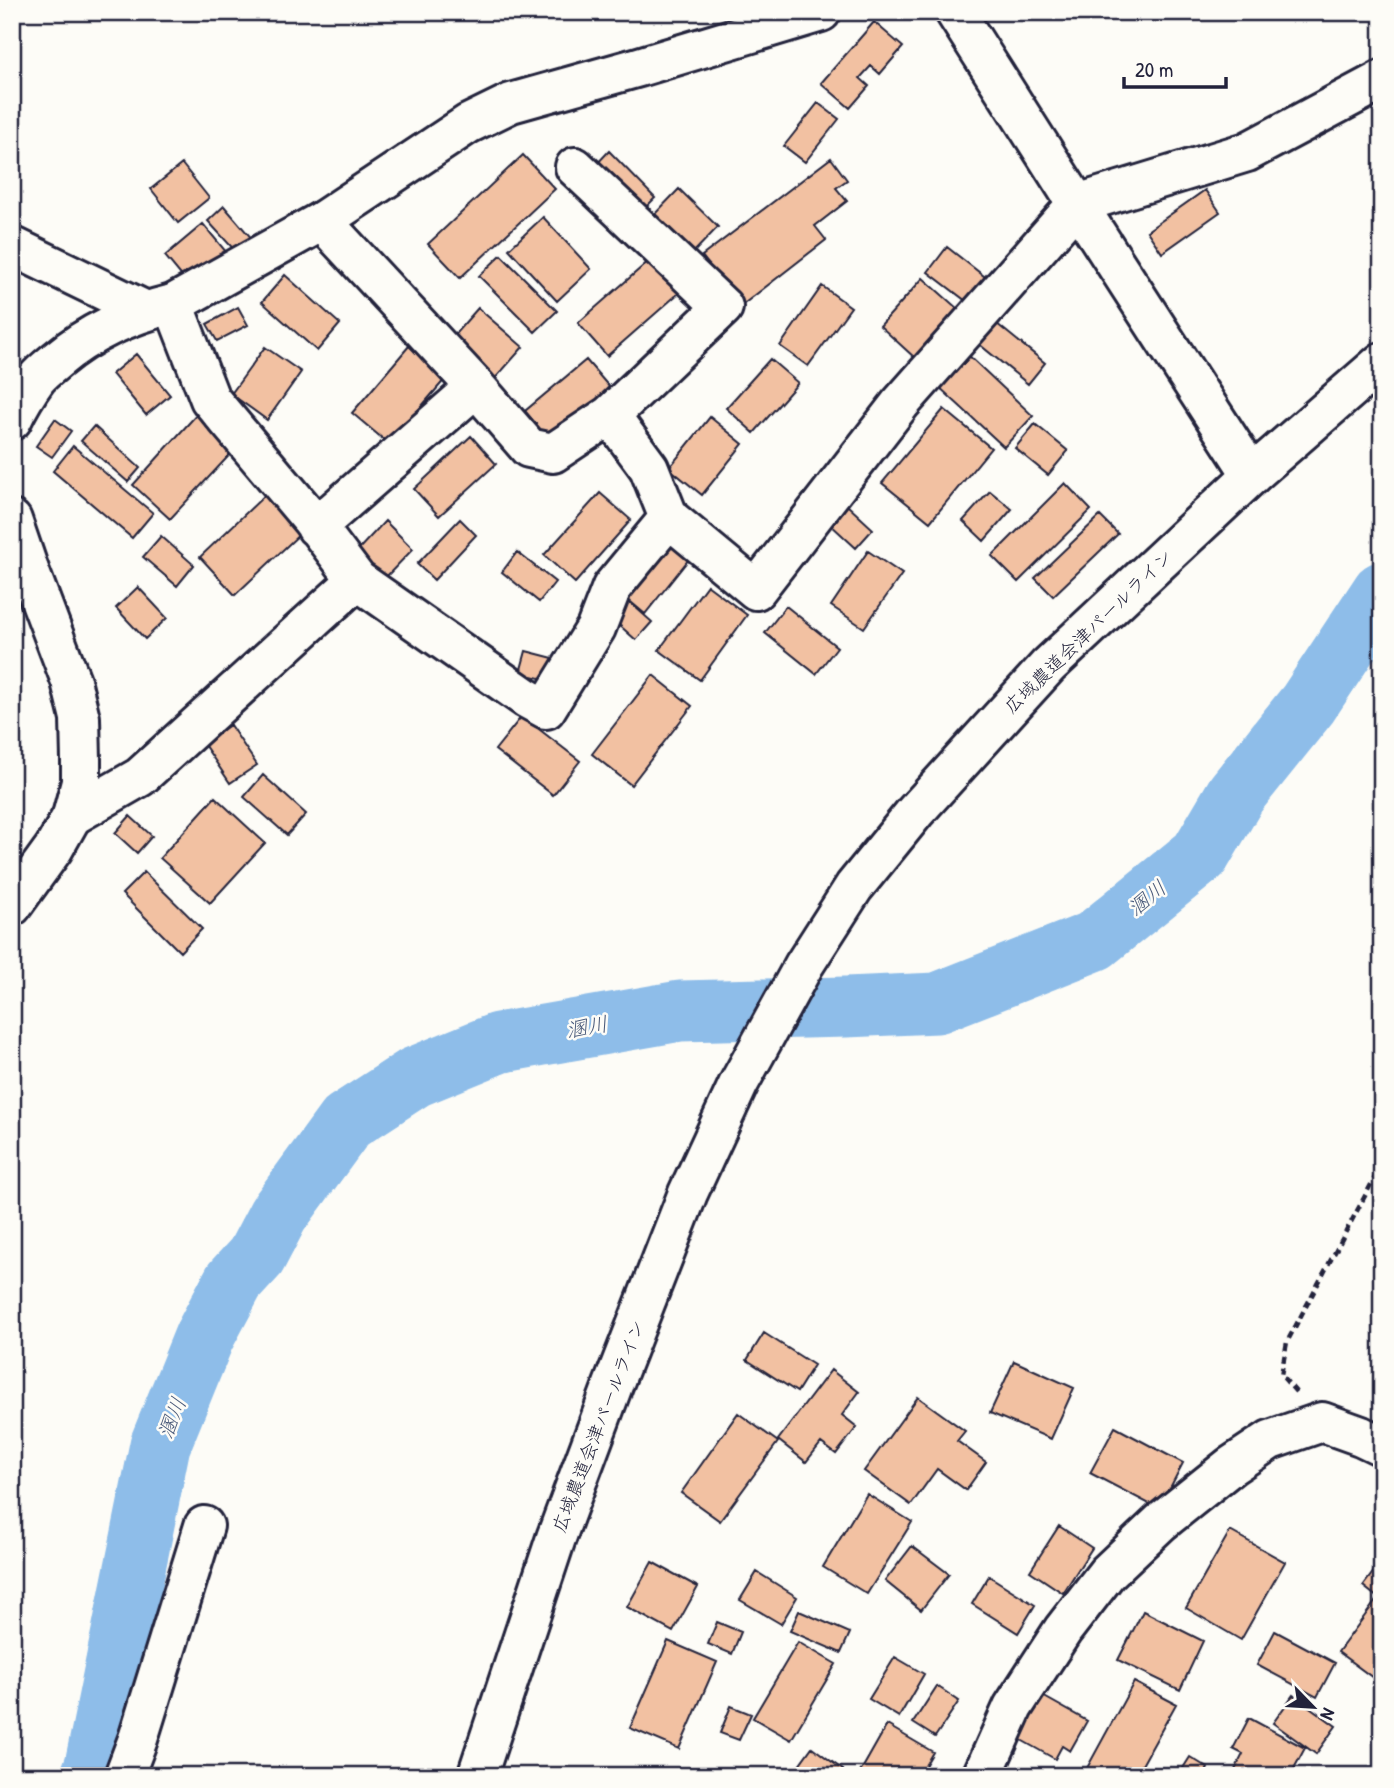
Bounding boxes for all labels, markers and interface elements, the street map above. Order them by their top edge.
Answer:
scale bar [1124,46,1226,90]
text: 20 m [1135,55,1173,84]
street label: 広域農道会津パールライン [998,543,1178,719]
water label: 溷川 [1121,873,1172,922]
water label: 溷川 [564,1009,610,1044]
street label: 広域農道会津パールライン [545,1316,651,1536]
water label: 溷川 [150,1393,193,1443]
north arrow [1278,1672,1348,1742]
text: N [1314,1704,1342,1724]

